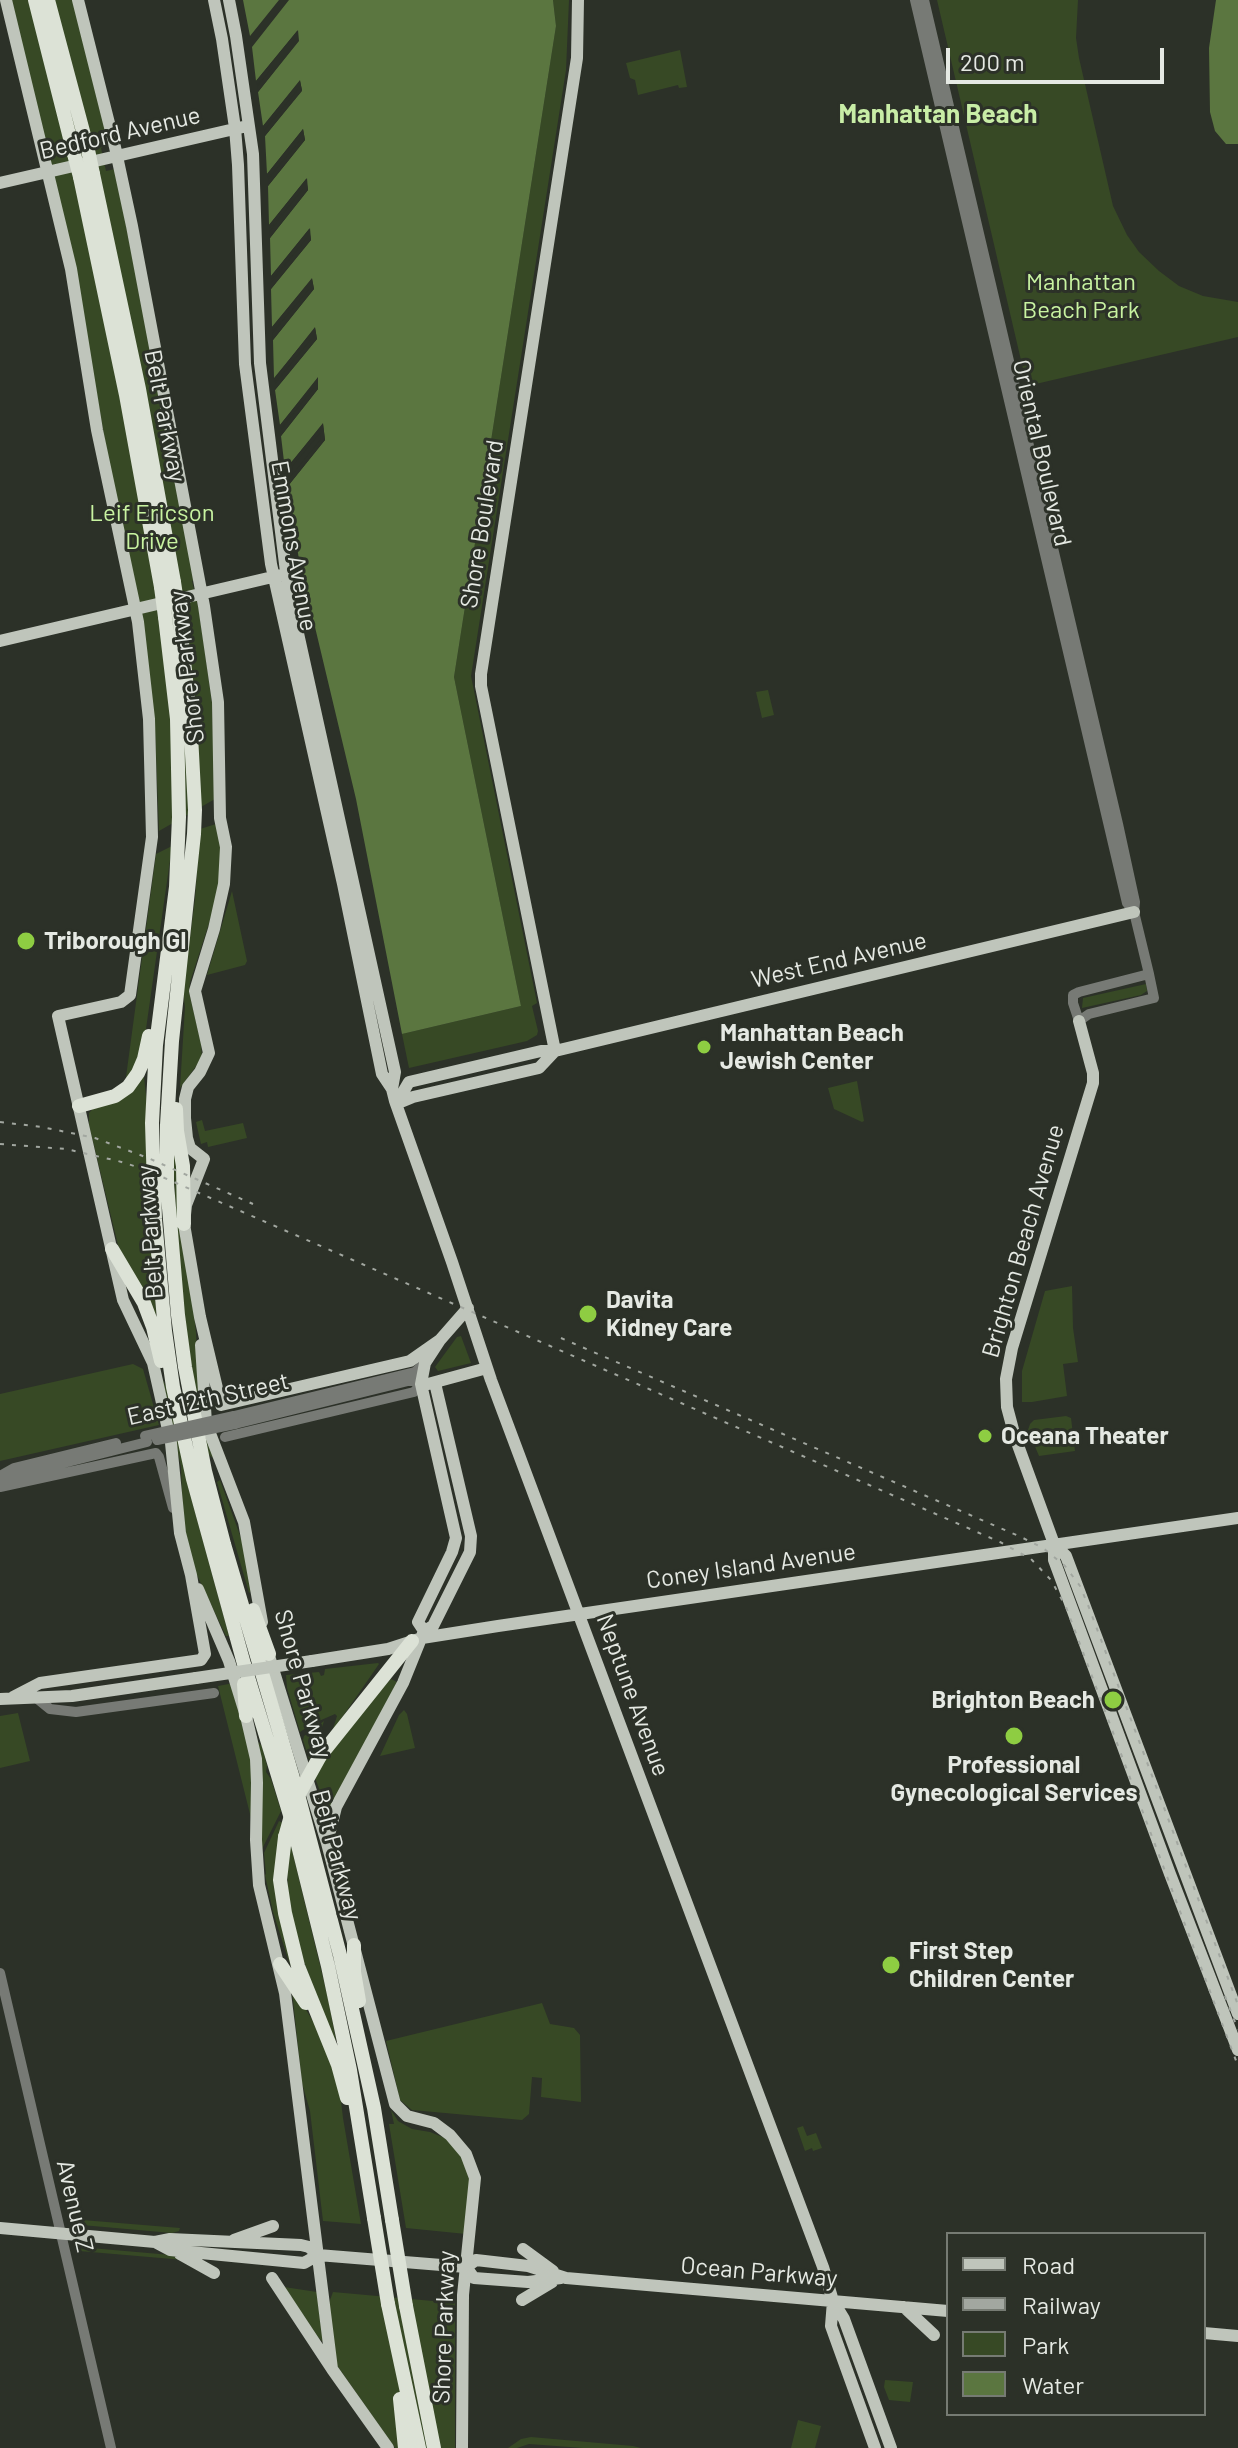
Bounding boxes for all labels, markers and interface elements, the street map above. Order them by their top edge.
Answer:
scale bar [950,32,1168,82]
text: 200 m [960,47,1025,76]
district label: Manhattan Beach [838,98,1038,130]
street label: Bedford Avenue [37,100,203,166]
park label: Manhattan Beach Park [1022,268,1140,324]
street label: Belt Parkway [138,347,192,485]
street label: Oriental Boulevard [1006,357,1078,549]
street label: Shore Boulevard [454,438,510,610]
street label: Emmons Avenue [265,458,323,634]
park label: Leif Ericson Drive [89,499,215,555]
street label: Shore Parkway [163,589,211,745]
street label: West End Avenue [749,926,929,994]
place label: Triborough GI [44,927,186,955]
marker: Triborough GI [15,930,37,952]
place label: Manhattan Beach Jewish Center [720,1019,904,1075]
marker: Manhattan Beach Jewish Center [695,1038,713,1056]
street label: Brighton Beach Avenue [976,1121,1070,1361]
street label: Belt Parkway [131,1164,169,1300]
place label: Davita Kidney Care [606,1286,732,1342]
marker: Davita Kidney Care [577,1303,599,1325]
street label: East 12th Street [124,1366,292,1432]
place label: Oceana Theater [1001,1422,1169,1450]
marker: Oceana Theater [976,1427,994,1445]
street label: Coney Island Avenue [644,1537,858,1595]
street label: Shore Parkway [268,1606,338,1762]
street label: Neptune Avenue [590,1610,676,1780]
place label: Brighton Beach [932,1686,1095,1714]
marker: Brighton Beach [1102,1689,1124,1711]
marker: Professional Gynecological Services [1003,1725,1025,1747]
place label: Professional Gynecological Services [890,1751,1138,1807]
street label: Belt Parkway [306,1786,368,1924]
place label: First Step Children Center [909,1937,1074,1993]
marker: First Step Children Center [880,1954,902,1976]
street label: Avenue Z [50,2157,100,2255]
legend [946,2232,1206,2416]
street label: Shore Parkway [427,2250,461,2404]
text: Road [1022,2250,1075,2279]
street label: Ocean Parkway [679,2251,839,2293]
text: Railway [1022,2290,1101,2319]
text: Park [1022,2330,1069,2359]
text: Water [1022,2370,1084,2399]

